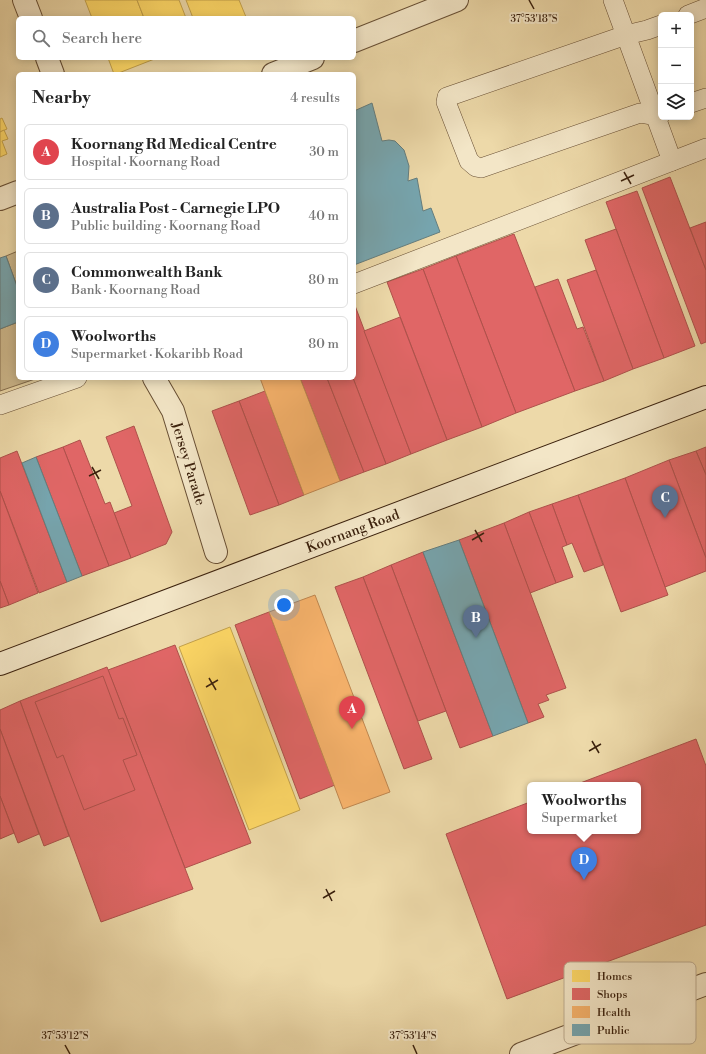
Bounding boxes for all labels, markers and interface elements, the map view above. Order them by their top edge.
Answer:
map controls [658,12,694,120]
button: + [658,12,694,48]
text: 37°53'18"S [510,13,558,25]
search box [16,16,356,60]
icon: search [30,27,52,49]
text: Search here [62,29,142,48]
button: − [658,48,694,84]
button: layers [658,84,694,120]
text: Nearby [32,87,91,109]
text: 4 results [290,90,340,106]
text: Koornang Rd Medical Centre [71,135,277,154]
text: A [41,144,51,160]
text: 30 m [309,144,339,160]
text: Hospital · Koornang Road [71,154,220,170]
text: Australia Post - Carnegie LPO [71,199,280,218]
text: B [41,208,51,224]
text: 40 m [309,208,339,224]
text: Public building · Koornang Road [71,218,260,234]
text: Commonwealth Bank [71,263,223,282]
text: C [41,272,51,288]
text: 80 m [308,272,339,288]
text: Bank · Koornang Road [71,282,200,298]
text: Woolworths [71,327,156,346]
text: D [41,336,51,352]
text: 80 m [308,336,339,352]
text: Supermarket · Kokaribb Road [71,346,243,362]
street label: Jersey Parade [167,419,209,508]
pin: C [652,485,678,518]
street label: Koornang Road [304,506,402,557]
your location [274,595,294,615]
pin: B [463,605,489,638]
pin: A [339,696,365,729]
popup [527,782,641,834]
text: Woolworths [541,791,627,810]
text: Supermarket [541,810,618,826]
pin: D [571,847,597,880]
legend [564,962,696,1044]
text: Homes [597,970,632,984]
text: Shops [597,988,627,1002]
text: Health [597,1006,631,1020]
text: Public [597,1024,630,1038]
text: 37°53'12"S [41,1030,89,1042]
text: 37°53'14"S [390,1030,437,1042]

